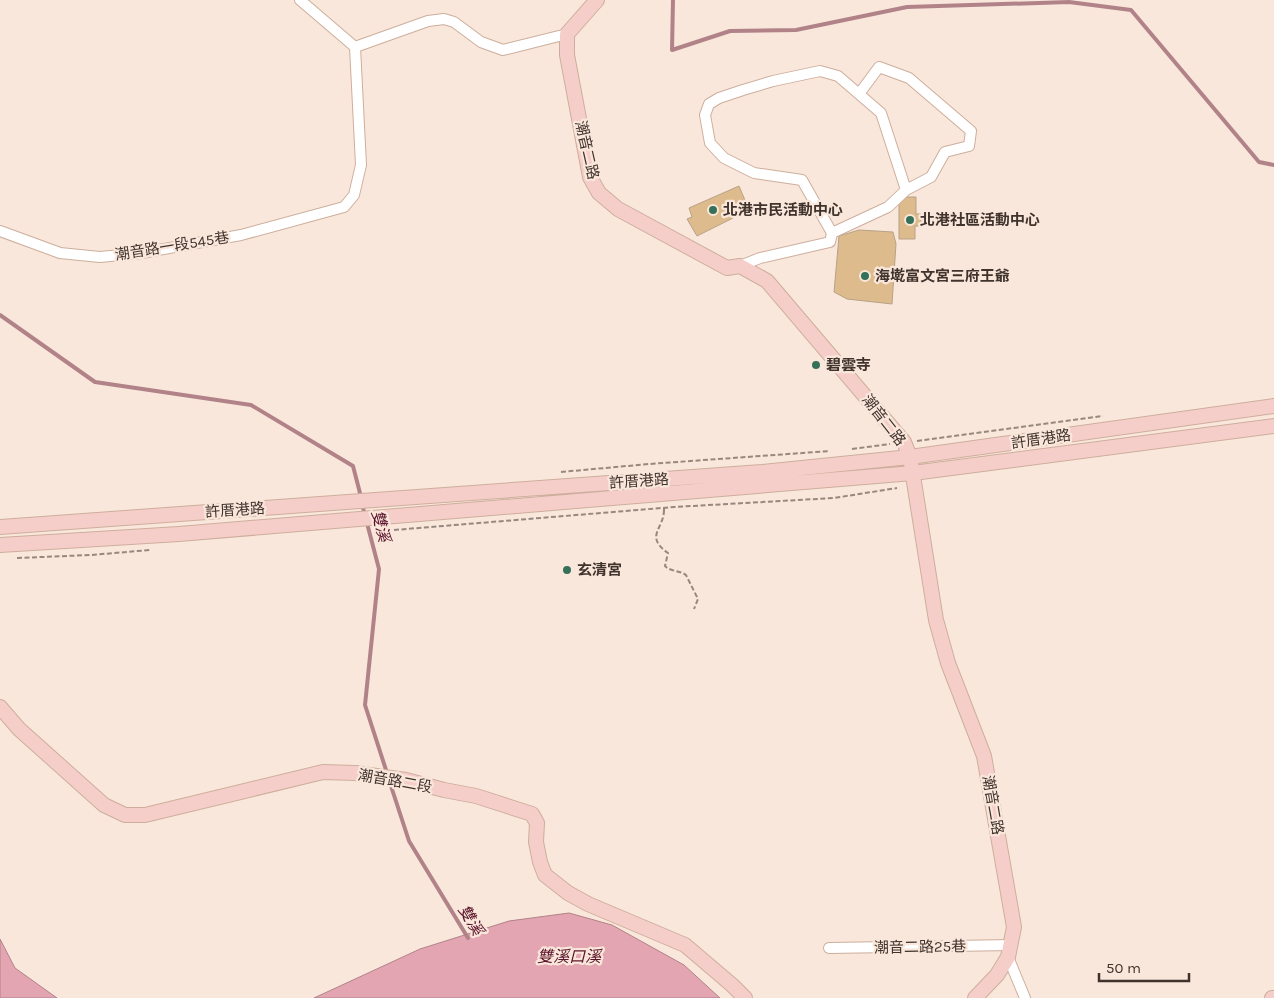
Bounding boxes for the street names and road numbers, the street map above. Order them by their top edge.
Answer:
street label: 潮音二路 [571,119,603,181]
street label: 潮音路一段545巷 [114,228,230,264]
street label: 潮音二路 [858,391,910,449]
street label: 許厝港路 [1010,426,1072,452]
street label: 許厝港路 [608,470,670,492]
street label: 許厝港路 [204,499,266,521]
street label: 潮音路二段 [356,766,434,796]
street label: 潮音二路 [979,774,1007,836]
street label: 潮音二路25巷 [874,937,966,957]

